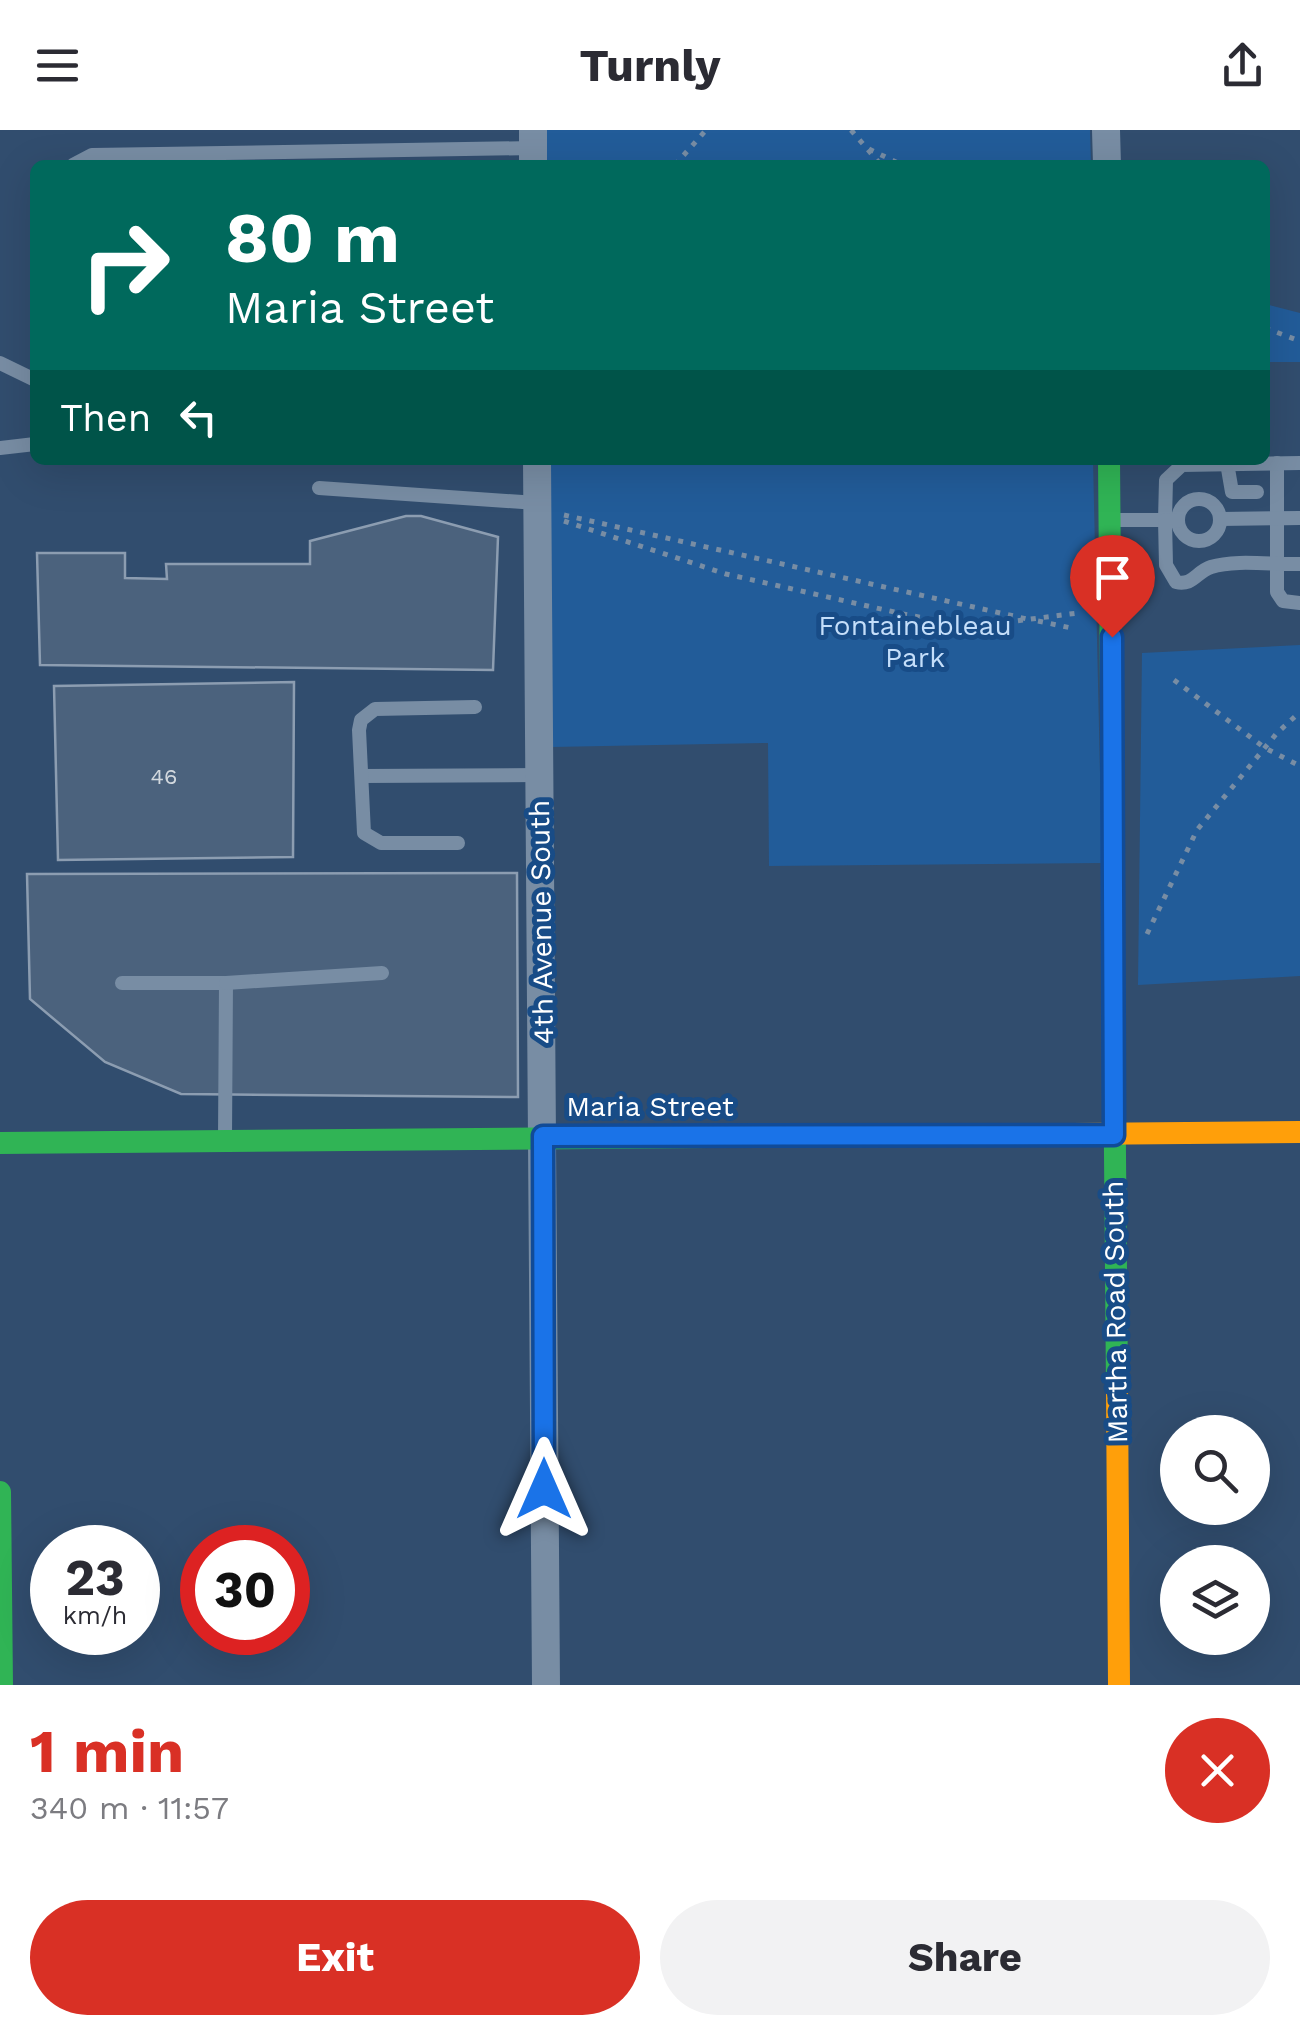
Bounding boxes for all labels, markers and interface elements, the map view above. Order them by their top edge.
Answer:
icon: menu [30,38,85,93]
icon: share [1215,38,1270,93]
text: Turnly [579,39,721,92]
text: 80 m [225,197,400,279]
icon: right [60,200,190,330]
text: Maria Street [225,281,494,334]
icon: left [171,390,226,445]
text: Then [60,396,151,440]
pin [1070,535,1155,638]
icon: arrive [1085,550,1140,605]
park label: Fontainebleau Park [818,609,1012,674]
house number: 46 [151,764,177,789]
street label: 4th Avenue South [523,800,560,1044]
street label: Maria Street [566,1090,734,1123]
street label: Martha Road South [1097,1180,1134,1444]
map controls [1160,1415,1270,1655]
button: search [1160,1415,1270,1525]
position arrow [492,1437,596,1541]
speed limit sign: 30 [180,1525,310,1655]
button: layers [1160,1545,1270,1655]
text: 23 [65,1548,125,1607]
text: km/h [63,1601,127,1630]
text: 1 min [30,1716,184,1787]
button: close [1165,1718,1270,1823]
text: 340 m · 11:57 [30,1789,229,1827]
button: Exit [30,1900,640,2015]
button: Share [660,1900,1270,2015]

